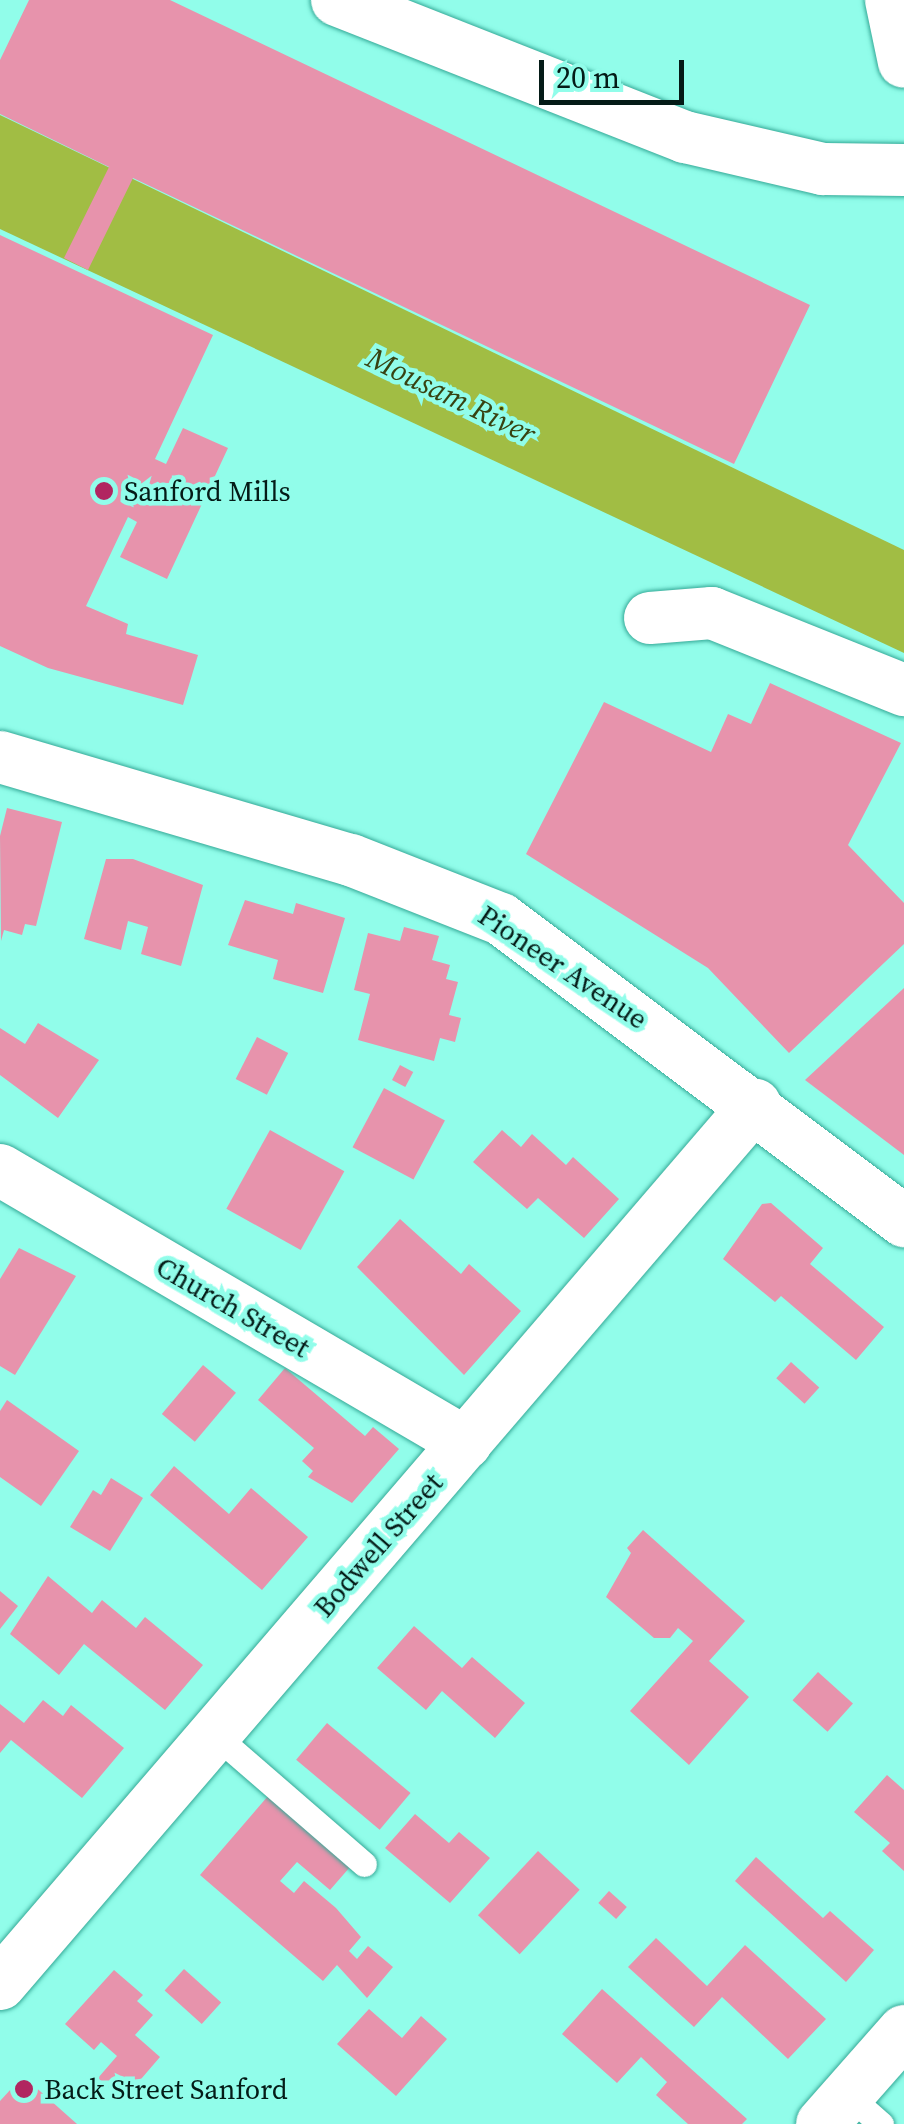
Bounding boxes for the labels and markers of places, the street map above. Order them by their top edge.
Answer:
place label: Sanford Mills [124,474,291,508]
marker: Sanford Mills [93,480,115,502]
place label: Back Street Sanford [44,2072,288,2106]
marker: Back Street Sanford [13,2078,35,2100]

